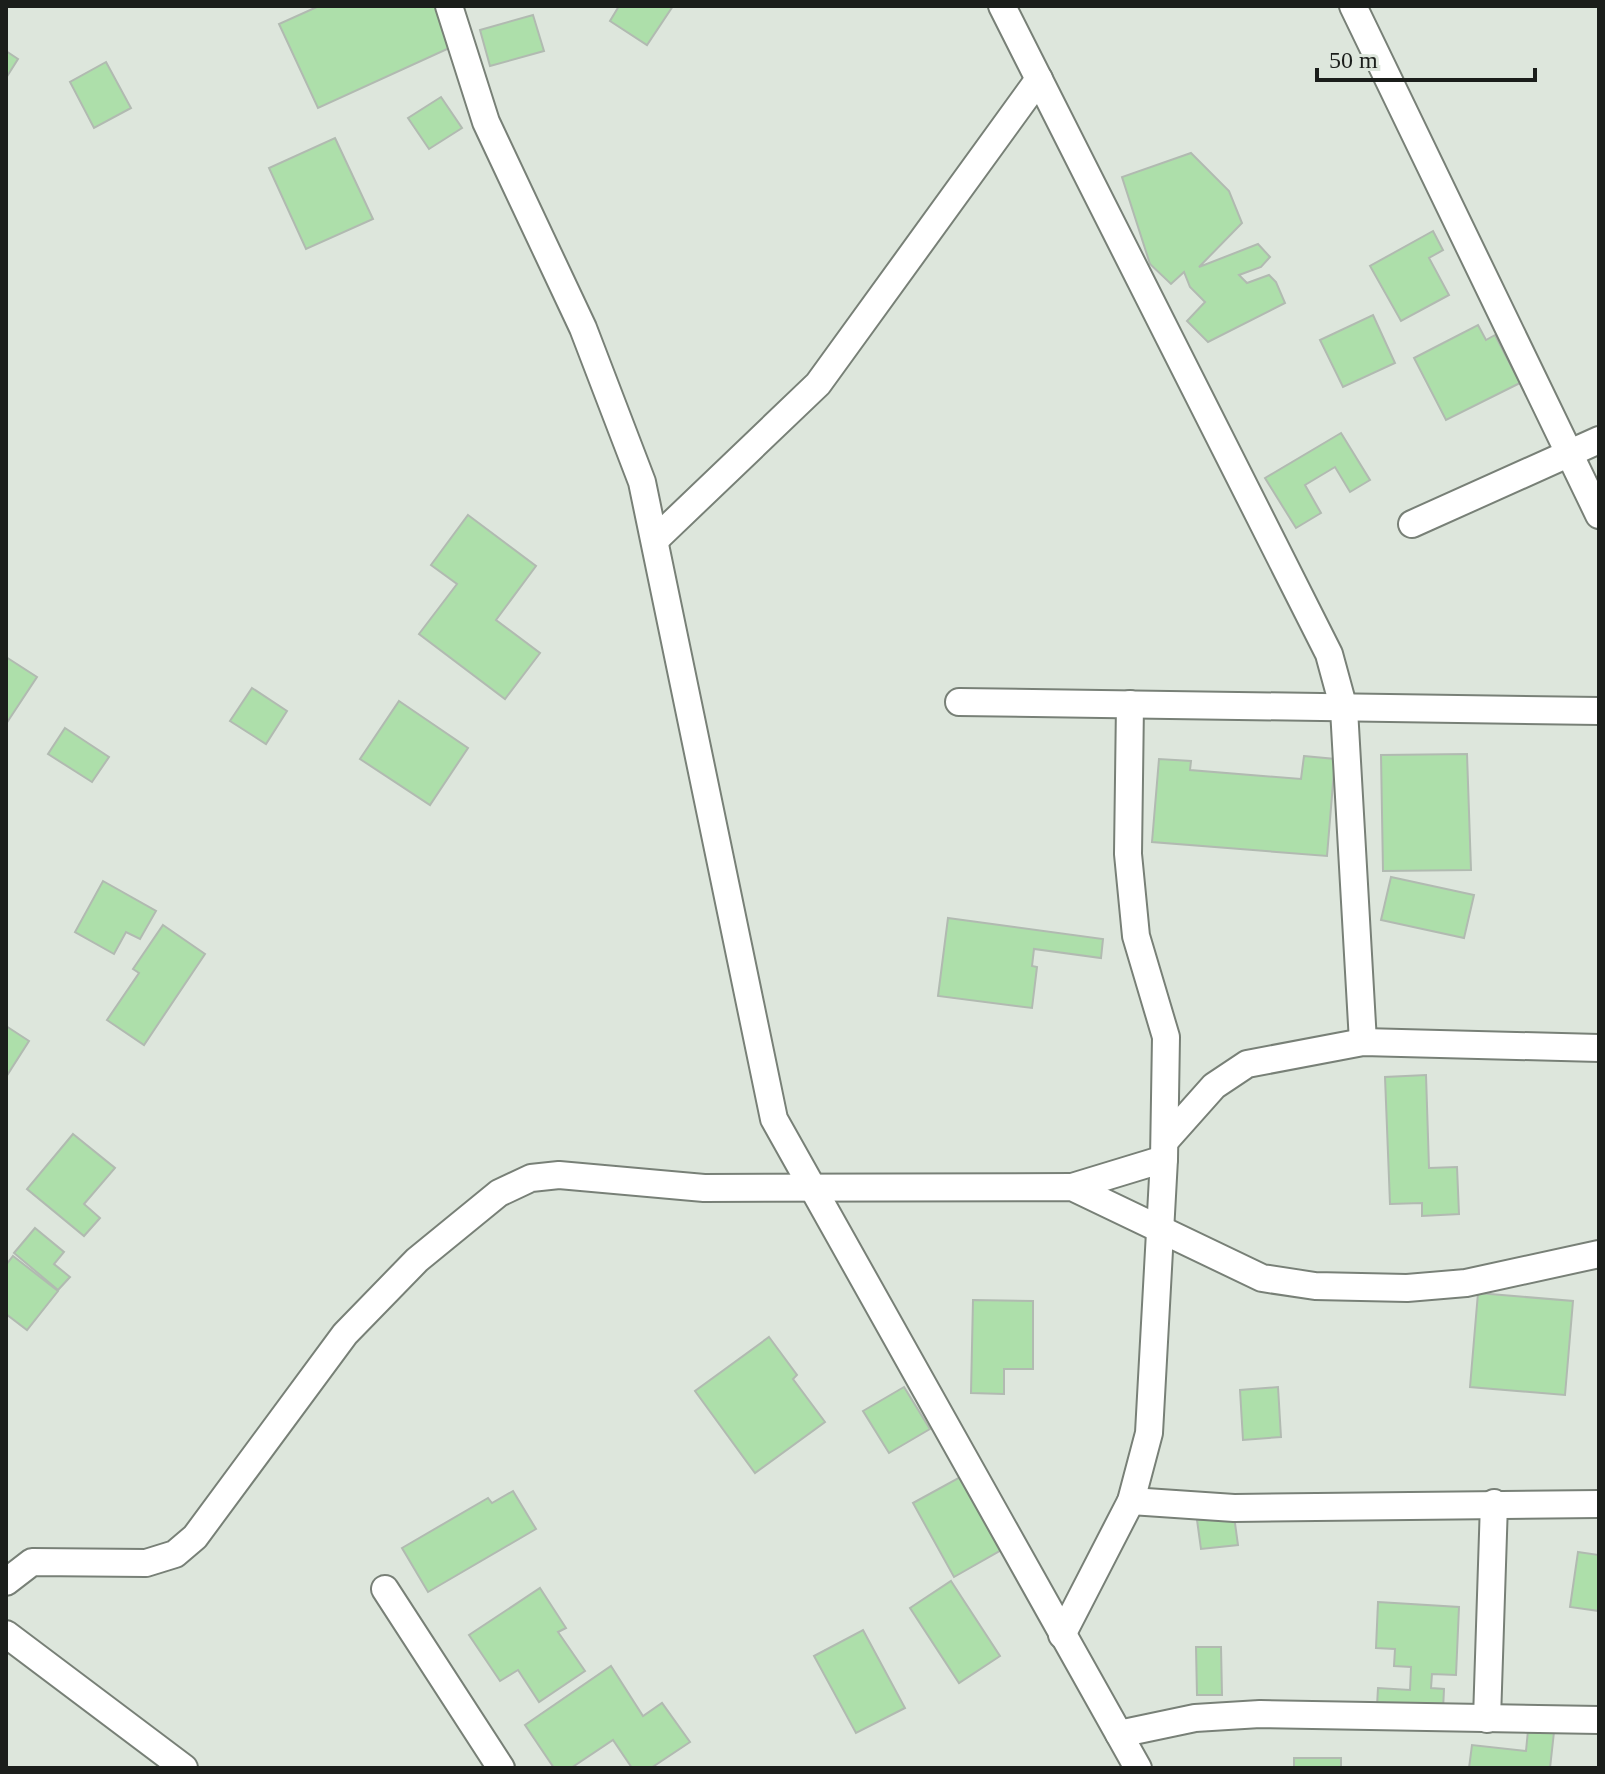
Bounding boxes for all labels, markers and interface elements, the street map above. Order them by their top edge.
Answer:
scale bar [1317,32,1535,82]
text: 50 m [1329,47,1378,73]

